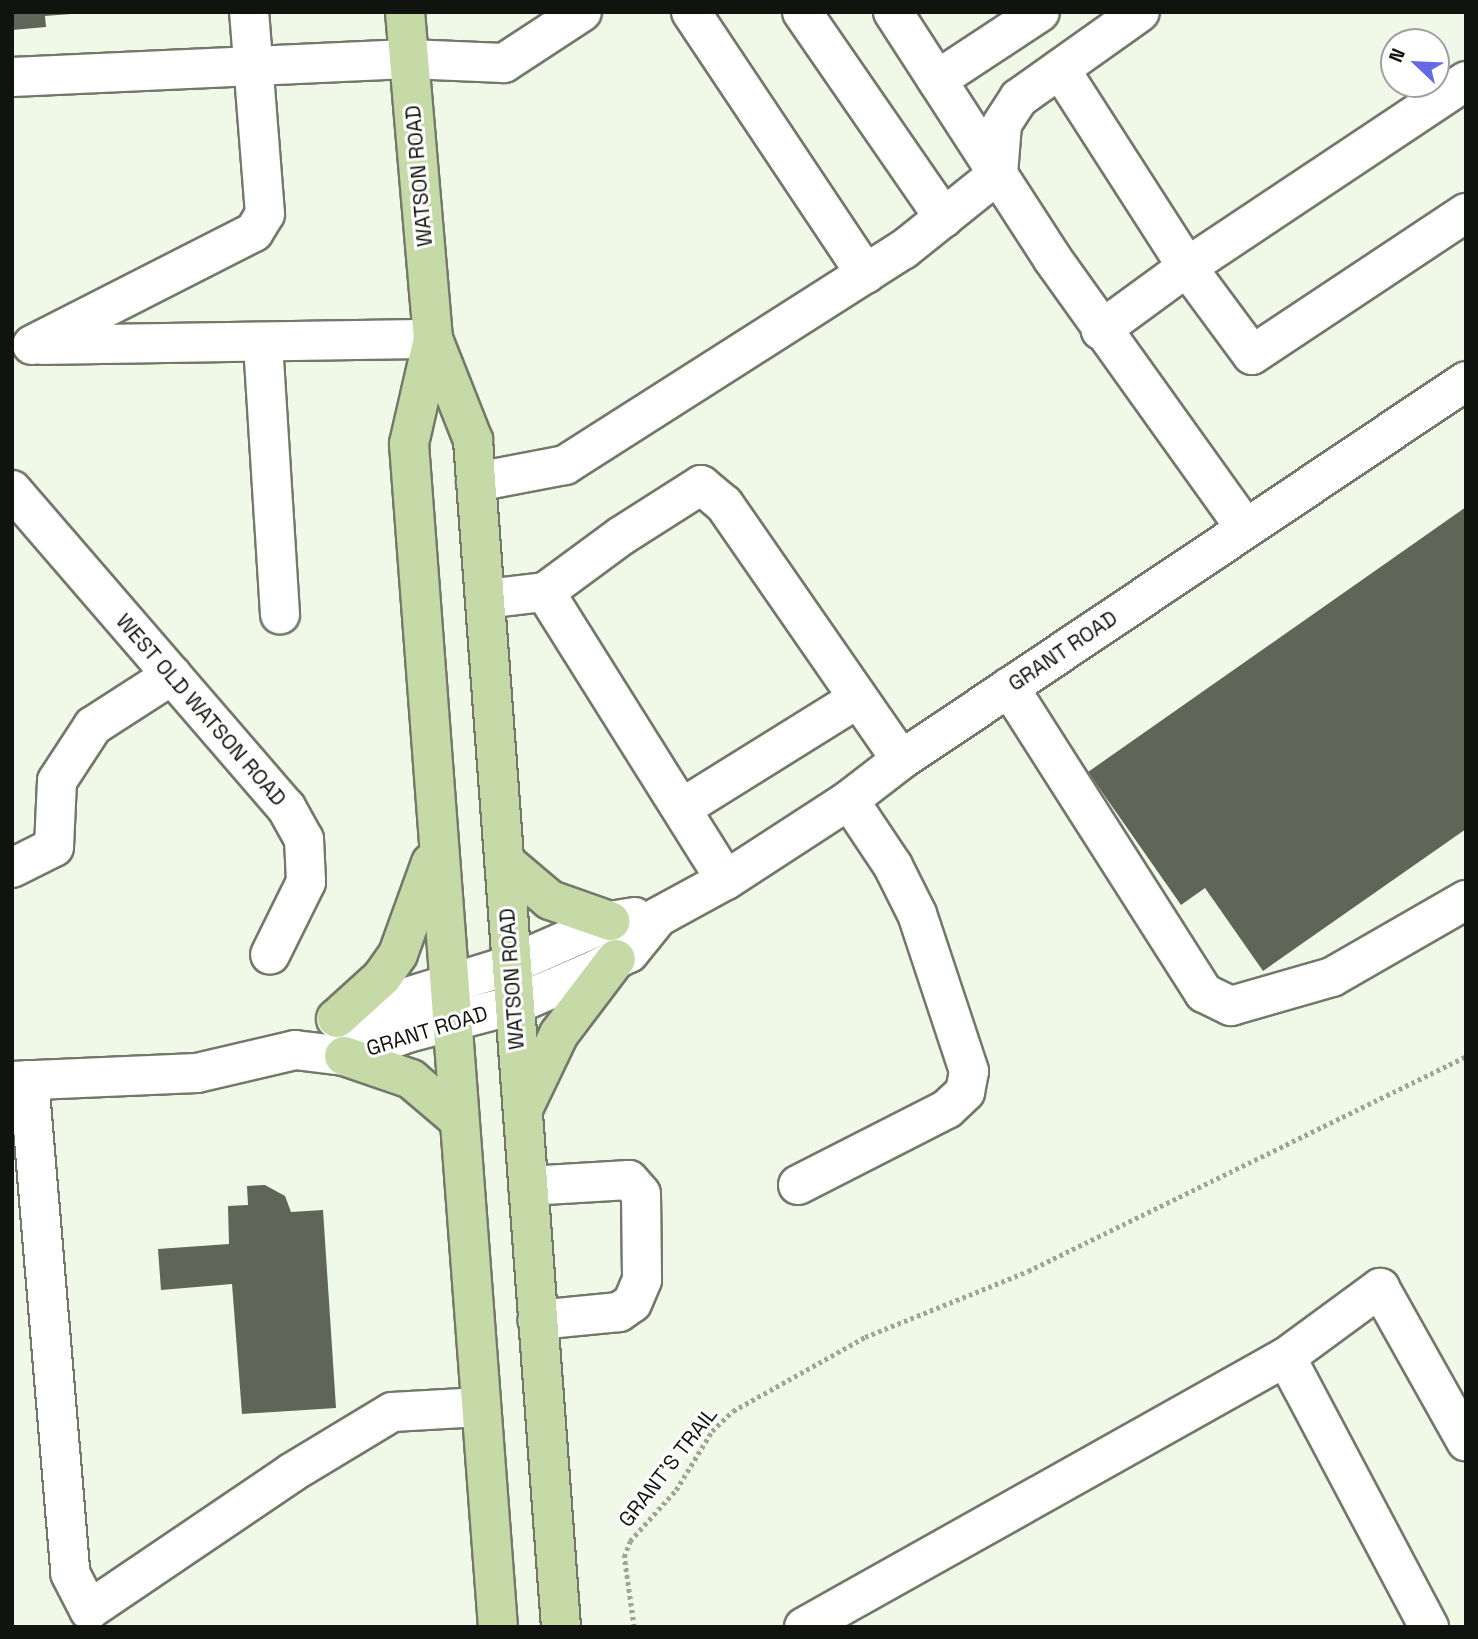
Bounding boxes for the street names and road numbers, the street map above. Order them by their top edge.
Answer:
street label: WATSON ROAD [400,104,438,248]
street label: GRANT ROAD [1004,605,1122,697]
street label: WEST OLD WATSON ROAD [110,609,292,811]
street label: WATSON ROAD [494,907,530,1051]
street label: GRANT ROAD [363,1000,491,1062]
street label: GRANT'S TRAIL [613,1402,723,1532]

